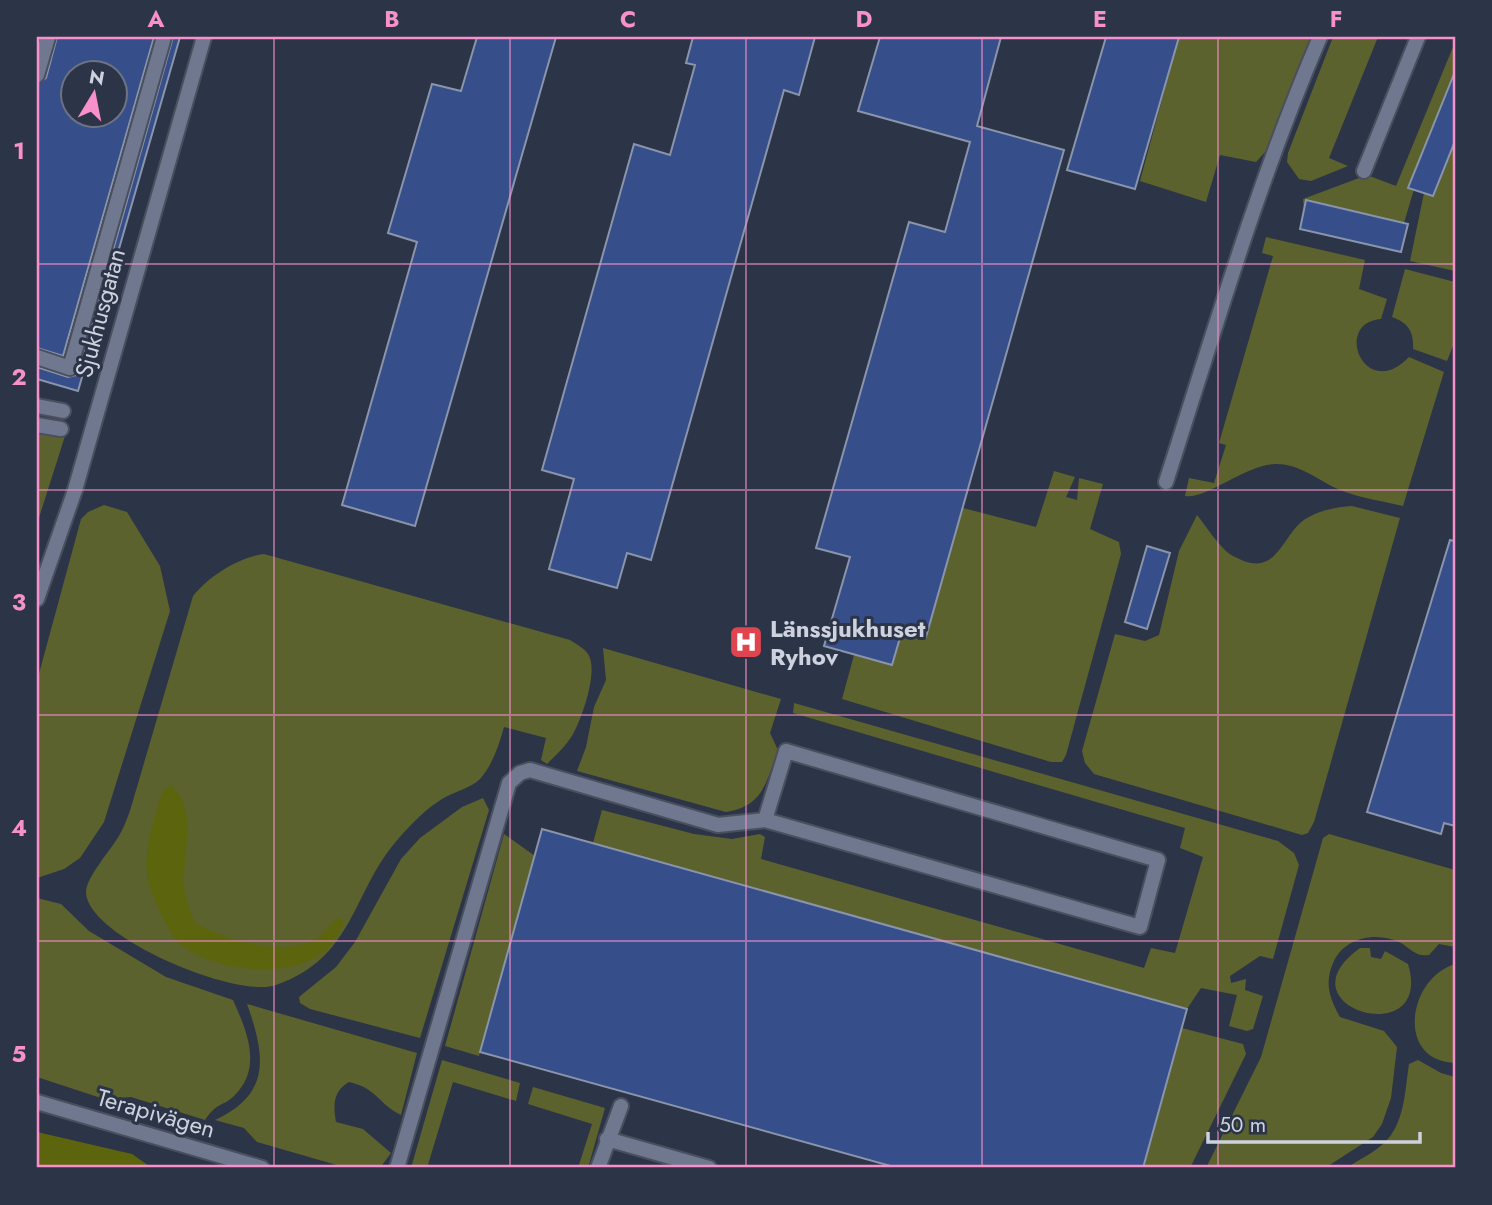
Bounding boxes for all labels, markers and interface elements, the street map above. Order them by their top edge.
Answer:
text: A [147,2,165,36]
text: B [384,2,400,36]
text: C [620,2,636,36]
text: D [856,2,873,36]
text: E [1093,2,1107,36]
text: F [1330,2,1342,36]
north arrow [60,60,130,130]
text: N [87,63,107,92]
text: 1 [13,134,25,168]
street label: Sjukhusgatan [66,245,134,381]
text: 2 [11,360,27,394]
text: 3 [12,585,26,619]
place label: Länssjukhuset Ryhov [770,611,926,674]
hospital icon: Länssjukhuset Ryhov [727,623,765,661]
text: 4 [11,811,27,845]
text: 5 [12,1037,26,1071]
street label: Terapivägen [93,1079,219,1147]
scale bar [1208,1100,1420,1144]
text: 50 m [1219,1110,1266,1140]

